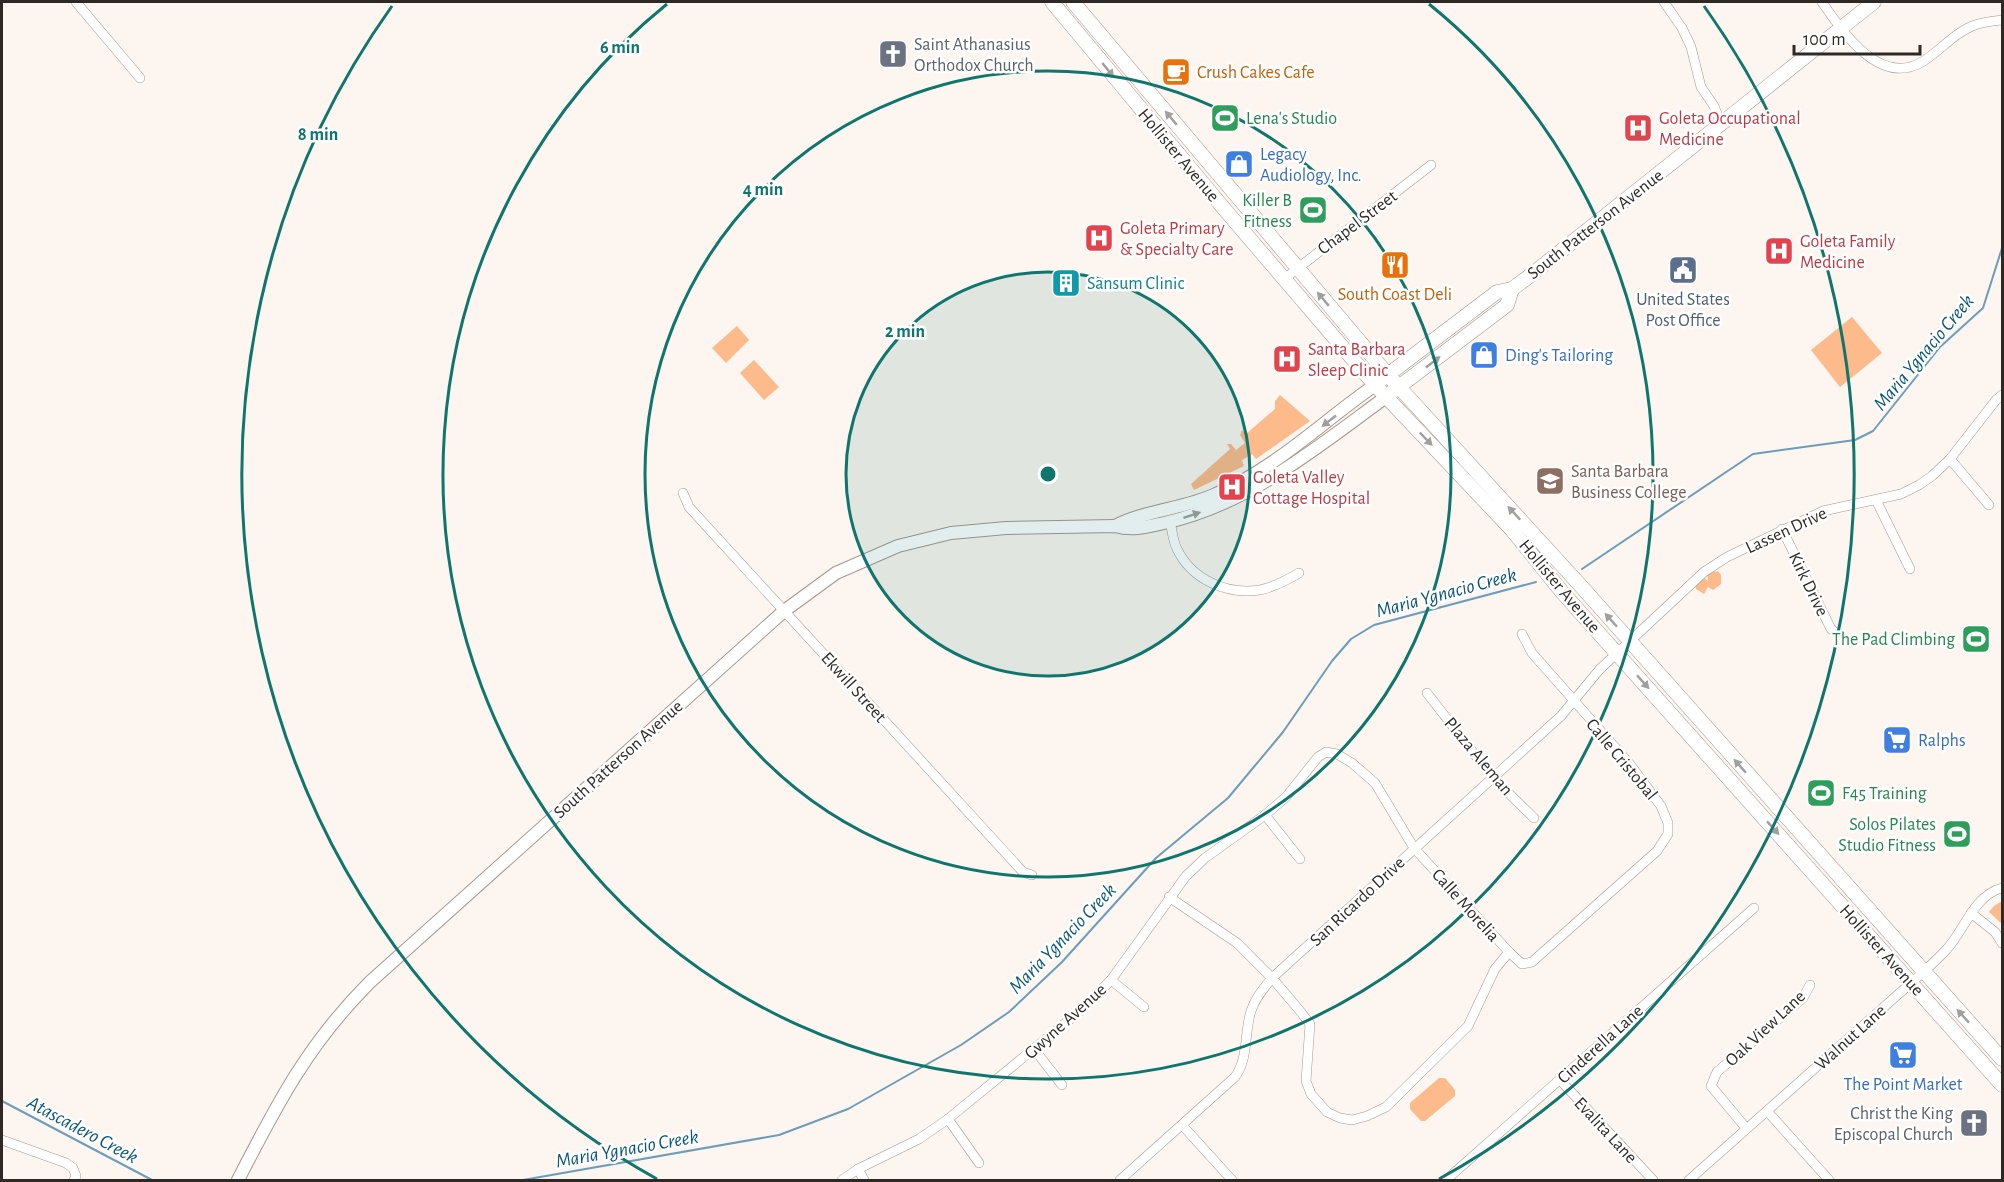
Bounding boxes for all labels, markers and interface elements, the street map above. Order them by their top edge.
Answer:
scale bar [1794,18,1920,56]
text: 100 m [1803,31,1846,49]
place label: Saint Athanasius Orthodox Church [914,36,1034,75]
church icon: Saint Athanasius Orthodox Church [877,38,909,70]
text: 6 min [600,39,640,57]
cafe icon: Crush Cakes Cafe [1160,56,1192,88]
one-way arrow [1102,62,1115,78]
place label: Crush Cakes Cafe [1197,64,1314,82]
sports icon: Lena's Studio [1209,102,1241,134]
street label: Hollister Avenue [1134,106,1222,206]
one-way arrow [1165,110,1178,126]
place label: Lena's Studio [1246,110,1337,128]
place label: Goleta Occupational Medicine [1659,110,1801,149]
hospital icon: Goleta Occupational Medicine [1622,112,1654,144]
text: 8 min [298,126,338,144]
place label: Legacy Audiology, Inc. [1260,146,1362,185]
shop icon: Legacy Audiology, Inc. [1223,148,1255,180]
street label: South Patterson Avenue [1524,166,1667,283]
text: 4 min [743,181,783,199]
street label: Chapel Street [1315,187,1401,258]
place label: Killer B Fitness [1242,192,1292,231]
sports icon: Killer B Fitness [1297,194,1329,226]
place label: Goleta Primary & Specialty Care [1120,220,1233,259]
hospital icon: Goleta Primary & Specialty Care [1083,222,1115,254]
place label: Goleta Family Medicine [1800,233,1896,272]
hospital icon: Goleta Family Medicine [1763,235,1795,267]
restaurant icon: South Coast Deli [1379,249,1411,281]
public building icon: United States Post Office [1667,254,1699,286]
building icon: Sansum Clinic [1050,267,1082,299]
place label: Sansum Clinic [1087,275,1184,293]
place label: South Coast Deli [1338,286,1452,304]
place label: United States Post Office [1636,291,1730,330]
water label: Maria Ygnacio Creek [1870,291,1978,414]
one-way arrow [1317,292,1330,307]
text: 2 min [885,323,925,341]
shop icon: Ding's Tailoring [1468,339,1500,371]
place label: Santa Barbara Sleep Clinic [1308,341,1406,380]
hospital icon: Santa Barbara Sleep Clinic [1271,343,1303,375]
place label: Ding's Tailoring [1505,347,1613,365]
one-way arrow [1425,357,1440,369]
one-way arrow [1321,414,1336,426]
one-way arrow [1419,432,1433,447]
place label: Santa Barbara Business College [1571,463,1687,502]
centre of rings [1038,464,1058,484]
school or university icon: Santa Barbara Business College [1534,465,1566,497]
place label: Goleta Valley Cottage Hospital [1253,469,1370,508]
hospital icon: Goleta Valley Cottage Hospital [1216,471,1248,503]
street label: Lassen Drive [1743,504,1830,557]
one-way arrow [1507,506,1521,521]
one-way arrow [1183,510,1201,519]
street label: Hollister Avenue [1515,537,1603,637]
street label: Kirk Drive [1785,550,1831,619]
water label: Maria Ygnacio Creek [1374,565,1519,621]
one-way arrow [1605,613,1618,628]
sports icon: The Pad Climbing [1960,623,1992,655]
place label: The Pad Climbing [1832,631,1955,649]
street label: Ekwill Street [817,649,889,726]
one-way arrow [1636,675,1650,690]
street label: South Patterson Avenue [551,697,687,822]
street label: Plaza Aleman [1441,714,1516,799]
street label: Calle Cristobal [1582,716,1660,804]
supermarket icon: Ralphs [1881,724,1913,756]
place label: Ralphs [1918,732,1966,750]
one-way arrow [1734,759,1747,774]
sports icon: F45 Training [1805,777,1837,809]
place label: F45 Training [1842,785,1927,803]
place label: Solos Pilates Studio Fitness [1838,816,1936,855]
sports icon: Solos Pilates Studio Fitness [1941,818,1973,850]
one-way arrow [1766,820,1779,835]
street label: San Ricardo Drive [1307,853,1408,950]
street label: Calle Morelia [1428,866,1503,946]
water label: Maria Ygnacio Creek [1005,880,1120,998]
street label: Hollister Avenue [1836,902,1927,1000]
street label: Gwyne Avenue [1021,980,1110,1063]
street label: Oak View Lane [1722,987,1809,1070]
street label: Cinderella Lane [1554,1002,1647,1088]
street label: Walnut Lane [1812,1002,1889,1074]
one-way arrow [1957,1009,1970,1024]
supermarket icon: The Point Market [1887,1039,1919,1071]
place label: The Point Market [1843,1076,1963,1094]
water label: Atascadero Creek [23,1092,141,1167]
street label: Evalita Lane [1570,1094,1640,1167]
place label: Christ the King Episcopal Church [1834,1105,1953,1144]
church icon: Christ the King Episcopal Church [1958,1107,1990,1139]
water label: Maria Ygnacio Creek [554,1127,700,1171]

